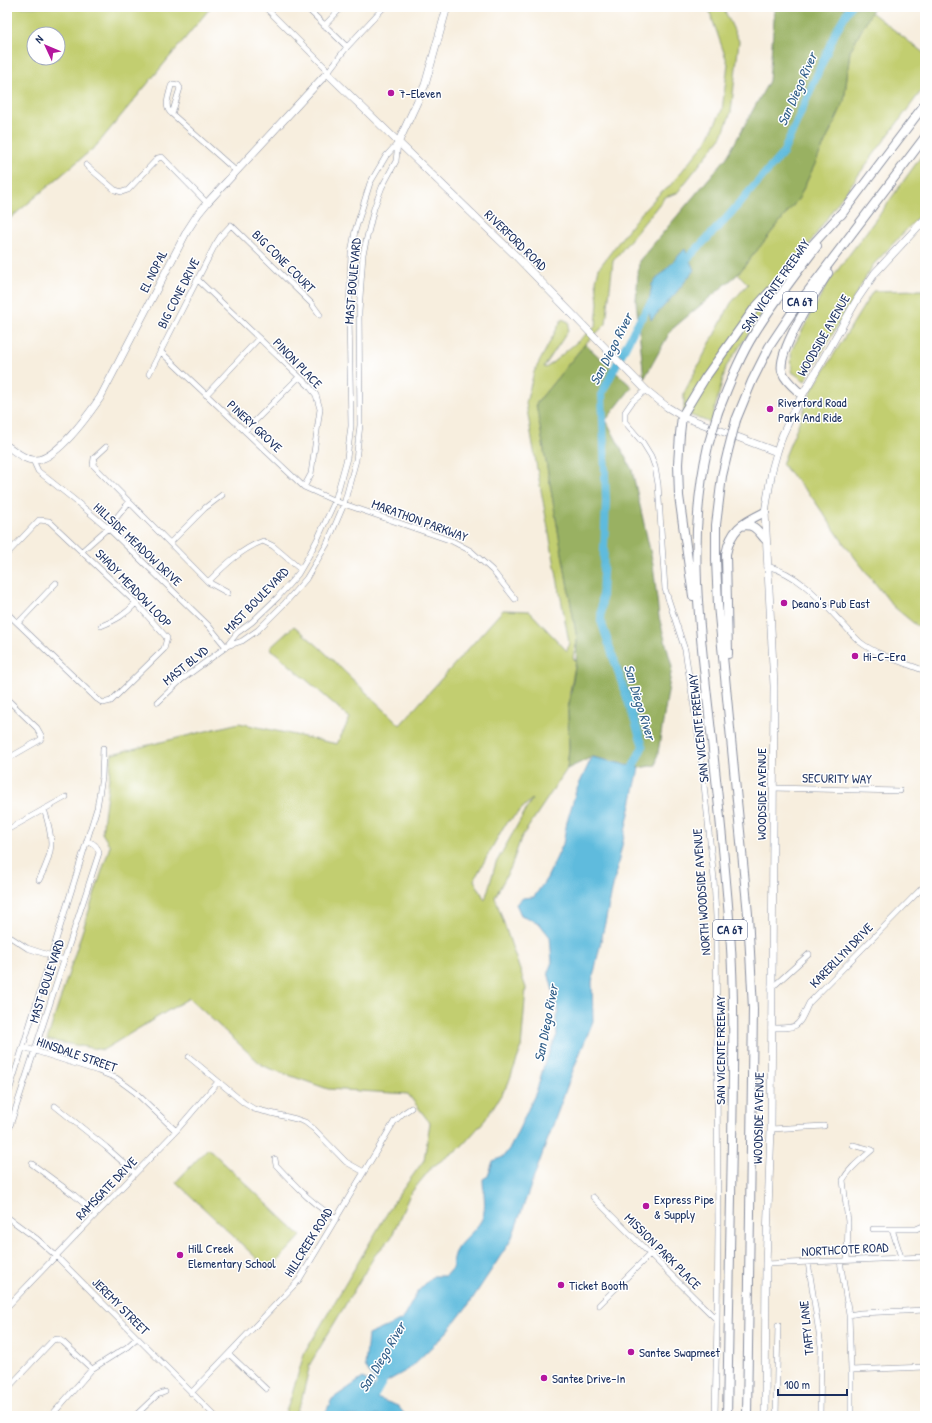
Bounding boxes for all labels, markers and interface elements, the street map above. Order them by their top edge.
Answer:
north arrow [26,26,66,66]
text: N [32,32,46,46]
water label: San Diego River [772,48,823,129]
place label: 7-Eleven [399,84,441,102]
marker: 7-Eleven [386,88,396,98]
street label: RIVERFORD ROAD [481,205,552,275]
street label: BIG CONE COURT [249,226,320,297]
street label: SAN VICENTE FREEWAY [736,235,814,335]
street label: MAST BOULEVARD [339,236,365,325]
street label: EL NOPAL [135,247,171,295]
street label: BIG CONE DRIVE [152,254,204,331]
street label: WOODSIDE AVENUE [792,291,854,379]
road number: CA 67 [783,292,817,312]
water label: San Diego River [584,308,638,388]
street label: PINON PLACE [269,334,327,392]
place label: Riverford Road Park And Ride [778,393,846,426]
street label: PINERY GROVE [224,396,287,456]
marker: Riverford Road Park And Ride [765,404,775,414]
street label: MARATHON PARKWAY [369,494,471,546]
street label: HILLSIDE MEADOW DRIVE [90,498,186,590]
street label: SHADY MEADOW LOOP [92,545,176,631]
street label: MAST BOULEVARD [220,562,293,637]
place label: Deano's Pub East [792,594,870,612]
marker: Deano's Pub East [779,598,789,608]
street label: MAST BLVD [158,640,212,689]
place label: Hi-C-Era [863,647,905,665]
marker: Hi-C-Era [850,651,860,661]
water label: San Diego River [619,662,661,744]
street label: SAN VICENTE FREEWAY [683,672,713,783]
street label: WOODSIDE AVENUE [752,748,770,840]
street label: SECURITY WAY [802,768,872,788]
street label: NORTH WOODSIDE AVENUE [688,828,714,956]
street label: KARERLLYN DRIVE [805,918,877,992]
road number: CA 67 [713,920,747,940]
street label: MAST BOULEVARD [24,936,68,1025]
water label: San Diego River [529,981,564,1063]
street label: SAN VICENTE FREEWAY [711,995,729,1105]
street label: HINSDALE STREET [35,1032,120,1076]
street label: WOODSIDE AVENUE [748,1072,768,1164]
street label: RAMSGATE DRIVE [71,1152,141,1224]
place label: Express Pipe & Supply [654,1190,714,1223]
marker: Express Pipe & Supply [641,1201,651,1211]
street label: HILLCREEK ROAD [279,1203,337,1280]
street label: MISSION PARK PLACE [621,1209,705,1293]
street label: NORTHCOTE ROAD [801,1238,890,1260]
place label: Hill Creek Elementary School [188,1239,276,1272]
marker: Hill Creek Elementary School [175,1250,185,1260]
street label: JEREMY STREET [88,1273,154,1339]
place label: Ticket Booth [569,1276,629,1294]
marker: Ticket Booth [556,1280,566,1290]
street label: TAFFY LANE [794,1300,818,1356]
water label: San Diego River [353,1317,411,1396]
place label: Santee Swapmeet [639,1343,721,1361]
marker: Santee Swapmeet [626,1347,636,1357]
place label: Santee Drive-In [552,1369,626,1387]
scale bar [778,1371,847,1397]
marker: Santee Drive-In [539,1373,549,1383]
text: 100 m [784,1376,810,1393]

